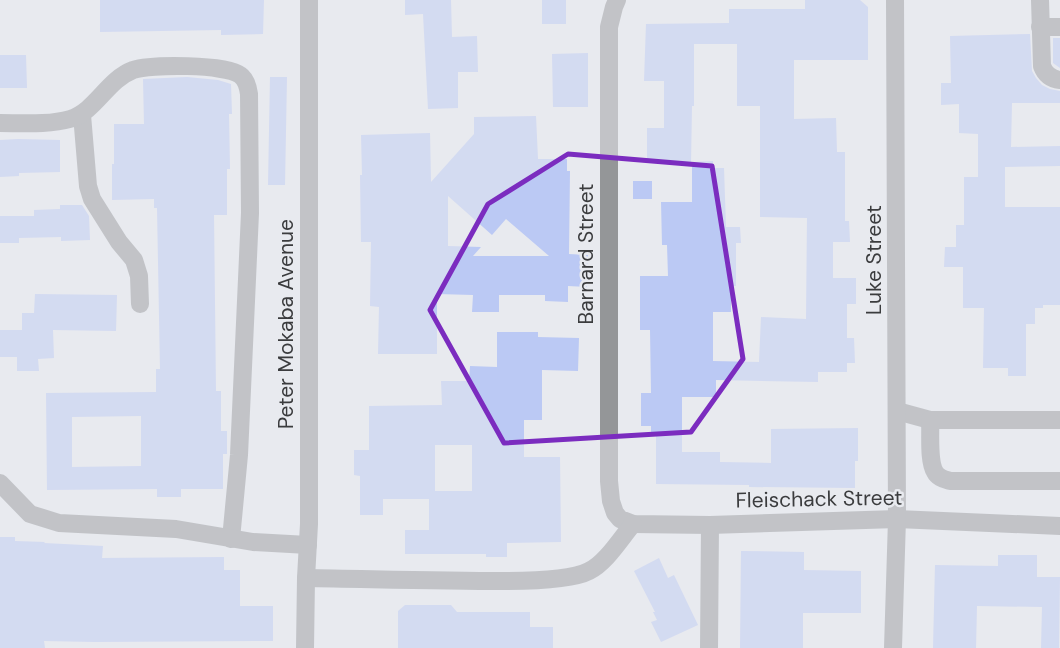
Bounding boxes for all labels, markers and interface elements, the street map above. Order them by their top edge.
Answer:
street label: Barnard Street [572,184,600,324]
street label: Luke Street [860,205,888,315]
street label: Peter Mokaba Avenue [272,219,300,429]
street label: Fleischack Street [735,484,903,514]

